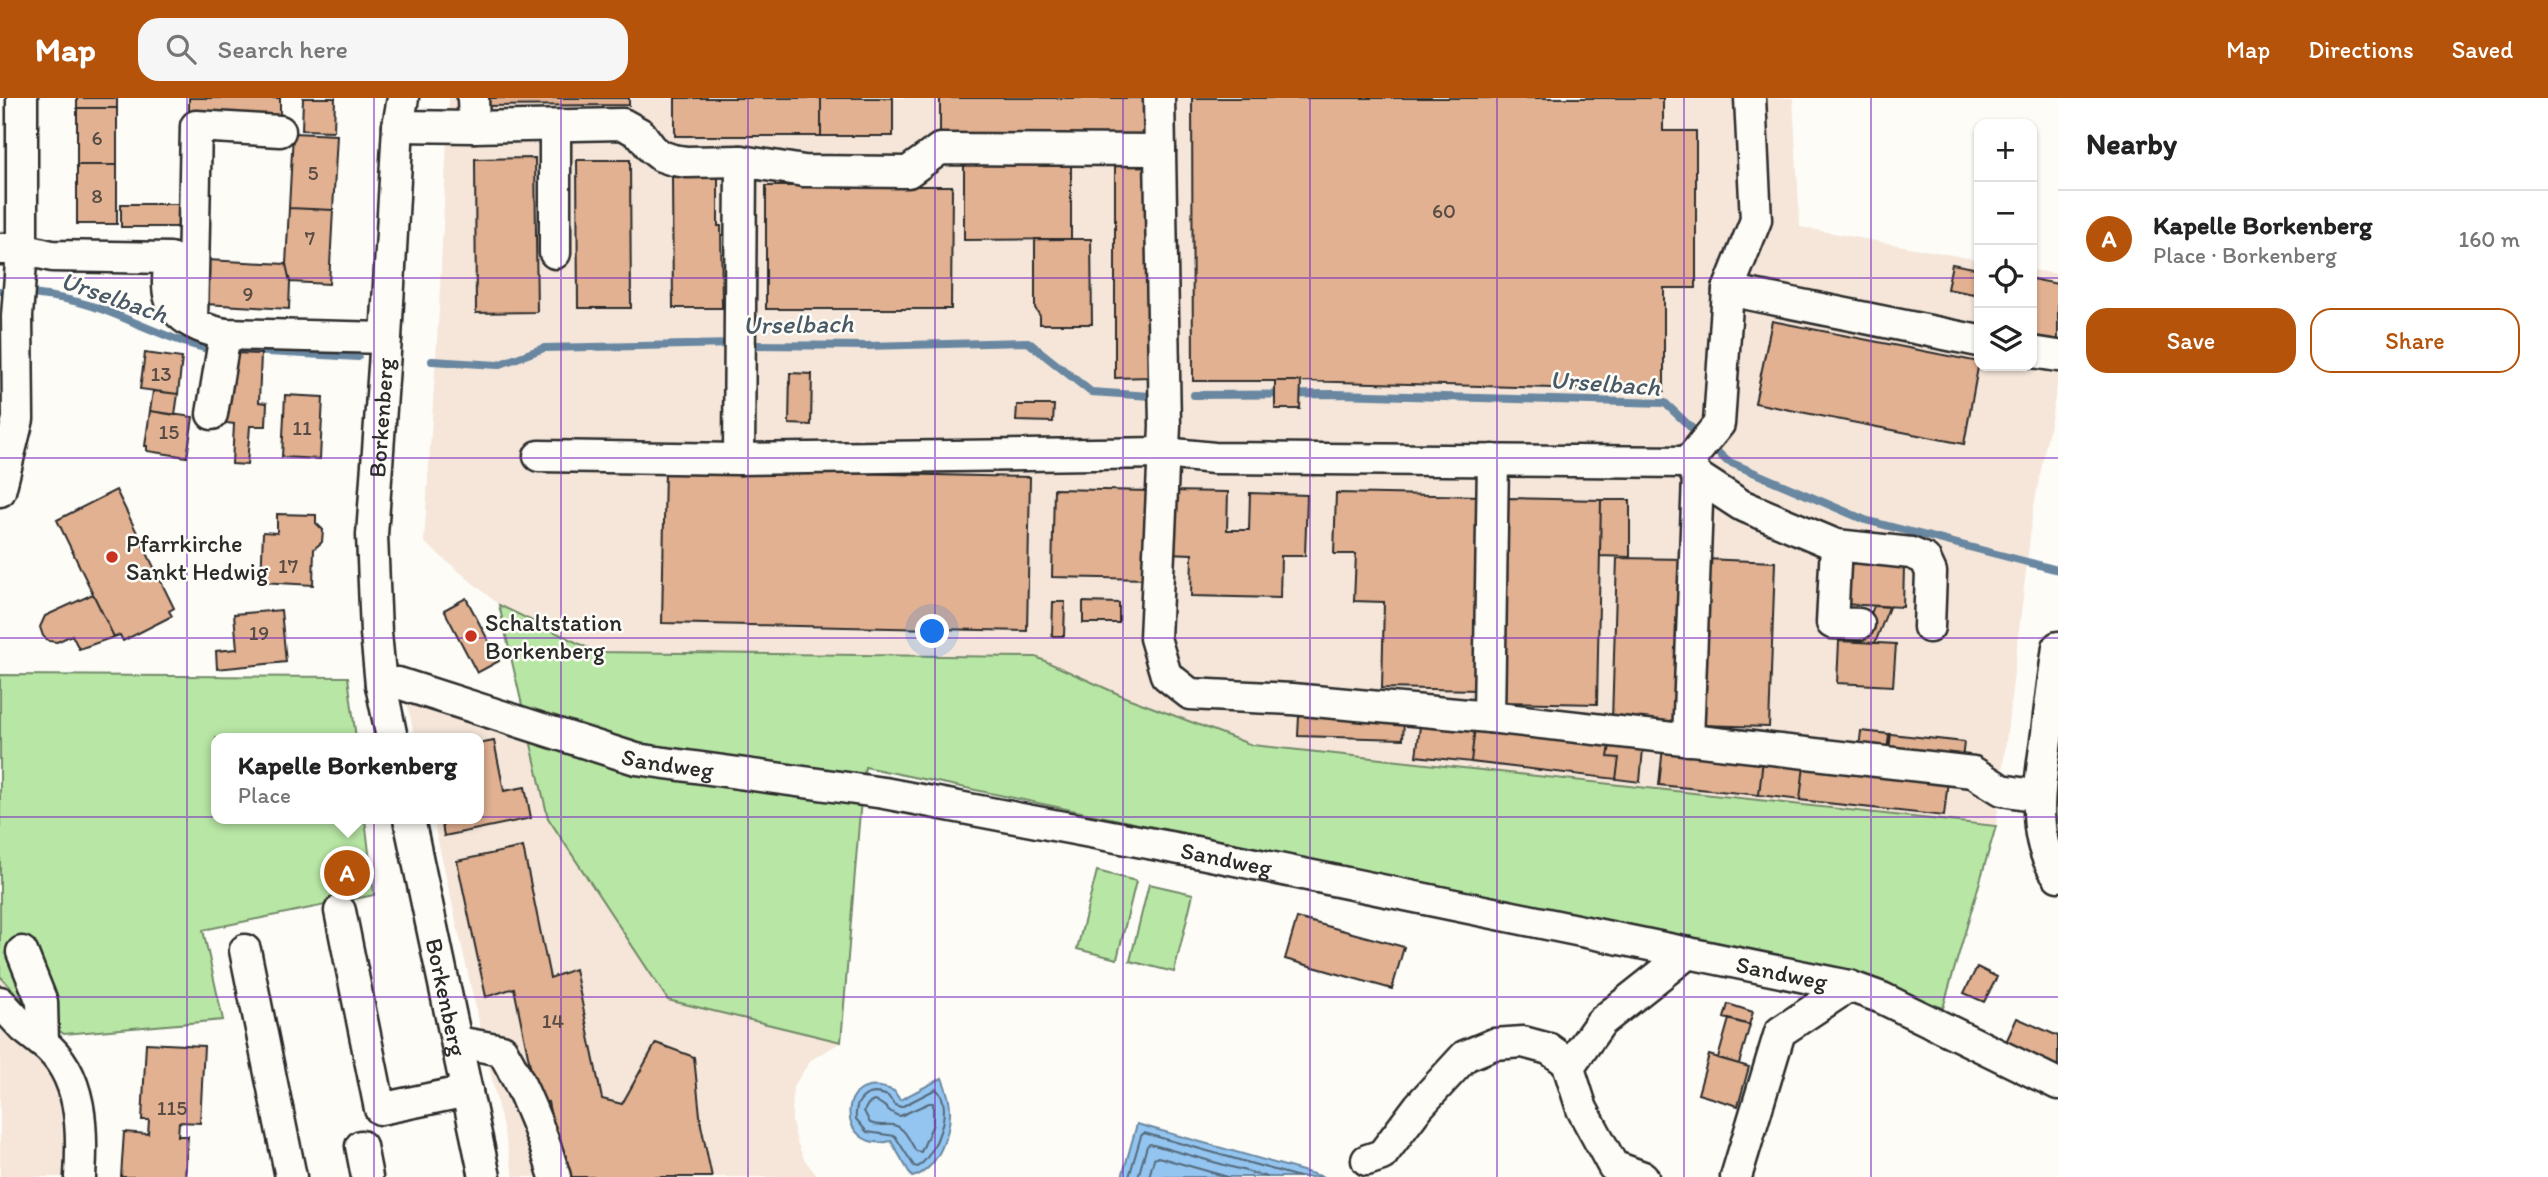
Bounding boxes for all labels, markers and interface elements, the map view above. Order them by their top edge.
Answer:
search box [138,18,628,81]
text: Map [35,30,96,69]
icon: search [162,30,200,68]
text: Search here [218,33,348,65]
text: Map [2226,35,2270,64]
text: Directions [2308,35,2414,64]
text: Saved [2452,35,2513,64]
map controls [1974,119,2037,371]
button: + [1974,119,2037,182]
house number: 6 [91,125,103,150]
text: Nearby [2086,125,2177,162]
house number: 5 [307,160,319,185]
button: − [1974,182,2037,245]
house number: 8 [91,183,103,208]
house number: 60 [1432,198,1456,223]
text: Kapelle Borkenberg [2153,209,2372,241]
house number: 7 [305,225,315,250]
text: A [2102,225,2116,253]
text: 160 m [2458,225,2520,253]
text: Place · Borkenberg [2153,241,2337,269]
button: locate [1974,245,2037,308]
water label: Urselbach [56,264,172,330]
house number: 9 [243,281,253,306]
water label: Urselbach [742,307,854,341]
button: layers [1974,308,2037,371]
button: Save [2086,308,2296,373]
button: Share [2310,308,2520,373]
street label: Borkenberg [362,356,399,479]
house number: 13 [150,361,172,386]
water label: Urselbach [1549,363,1662,403]
house number: 11 [292,415,312,440]
house number: 15 [159,419,179,444]
place label: Pfarrkirche Sankt Hedwig [126,529,269,586]
marker: Pfarrkirche Sankt Hedwig [104,549,120,565]
house number: 17 [278,553,298,578]
place label: Schaltstation Borkenberg [485,608,622,665]
your location [915,614,949,648]
house number: 19 [249,620,269,645]
marker: Schaltstation Borkenberg [463,628,479,644]
popup [211,733,484,824]
street label: Sandweg [618,741,716,784]
text: Kapelle Borkenberg [238,749,457,781]
text: Place [238,781,291,809]
street label: Sandweg [1178,835,1275,882]
pin: A [324,847,370,899]
street label: Borkenberg [420,935,474,1059]
street label: Sandweg [1734,949,1831,996]
house number: 14 [542,1008,565,1033]
house number: 115 [157,1095,187,1120]

